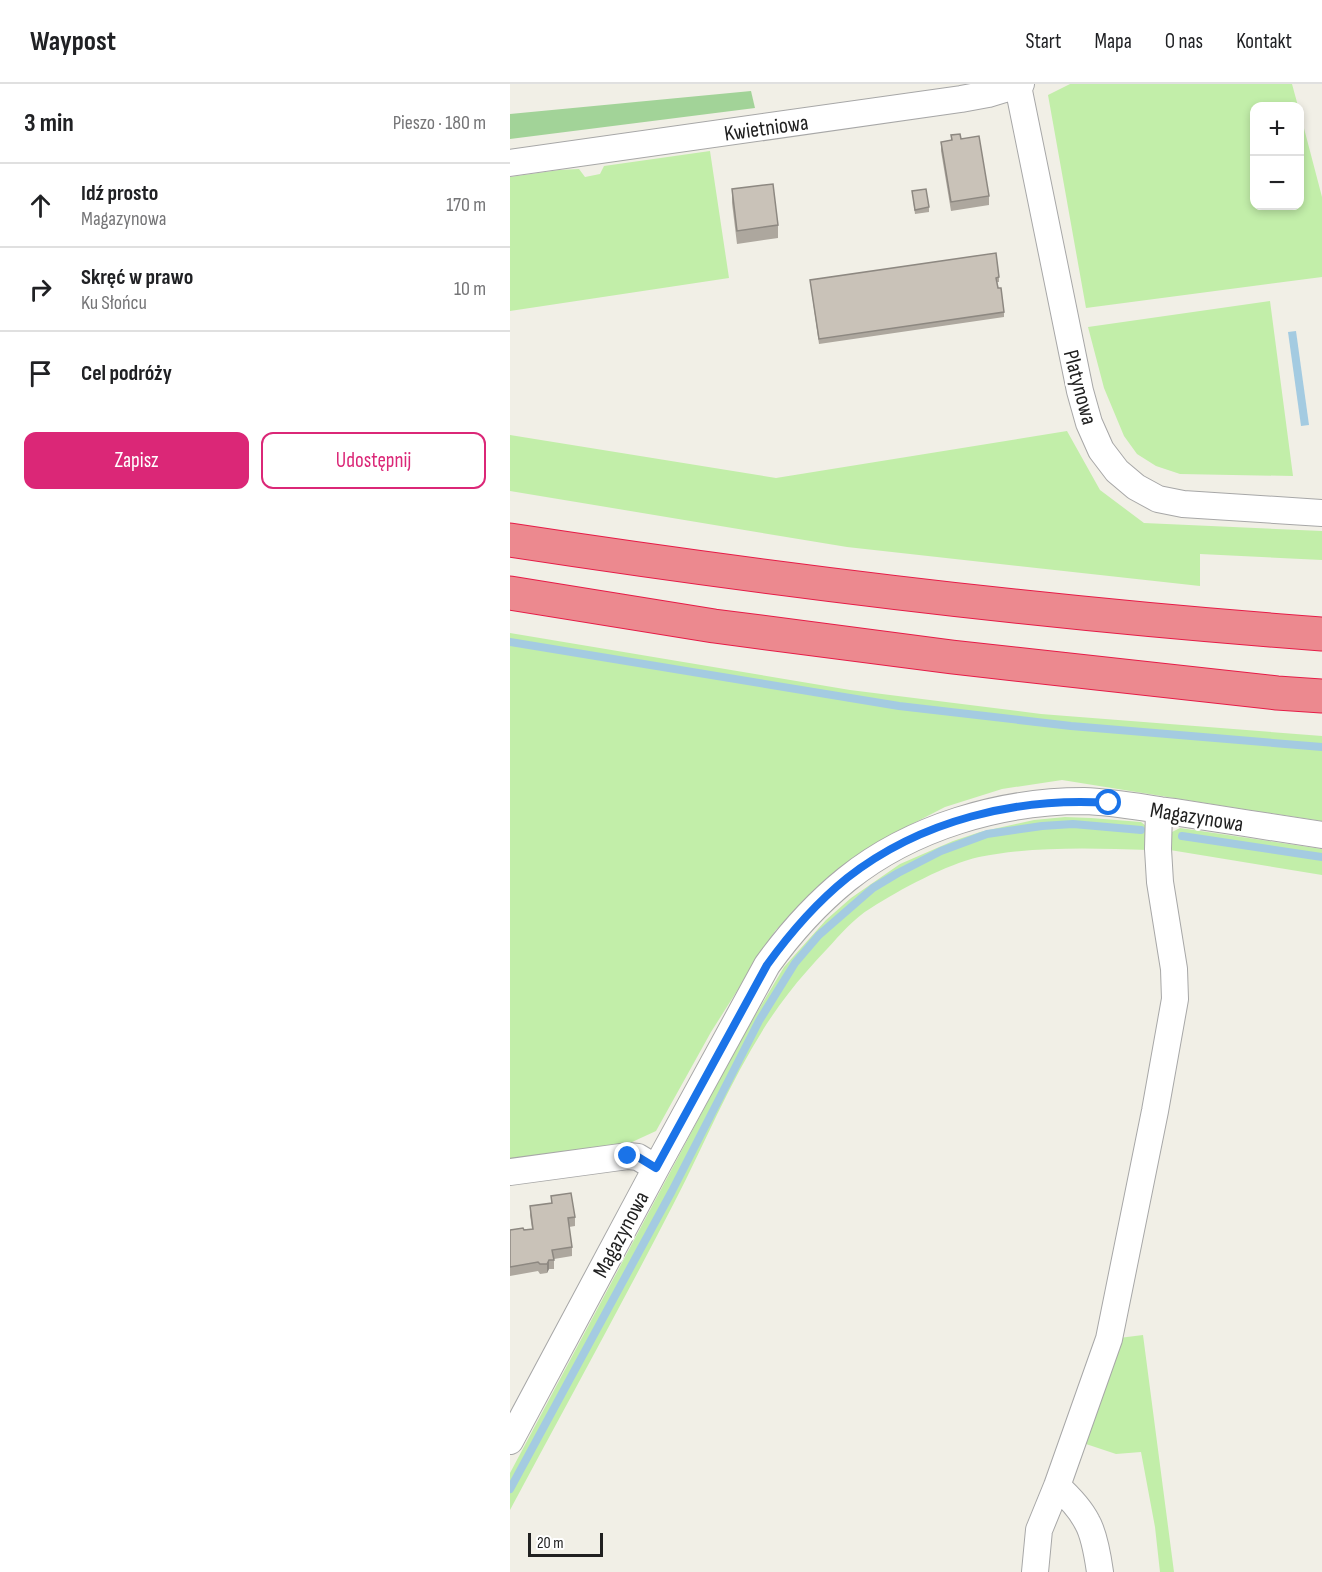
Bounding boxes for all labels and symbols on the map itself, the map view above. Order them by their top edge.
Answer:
street label: Kwietniowa [722,109,810,148]
street label: Platynowa [1057,347,1102,428]
route start [1095,789,1121,815]
street label: Magazynowa [1148,797,1245,838]
route end [614,1142,640,1168]
street label: Magazynowa [587,1187,655,1283]
scale bar [528,1530,603,1558]

